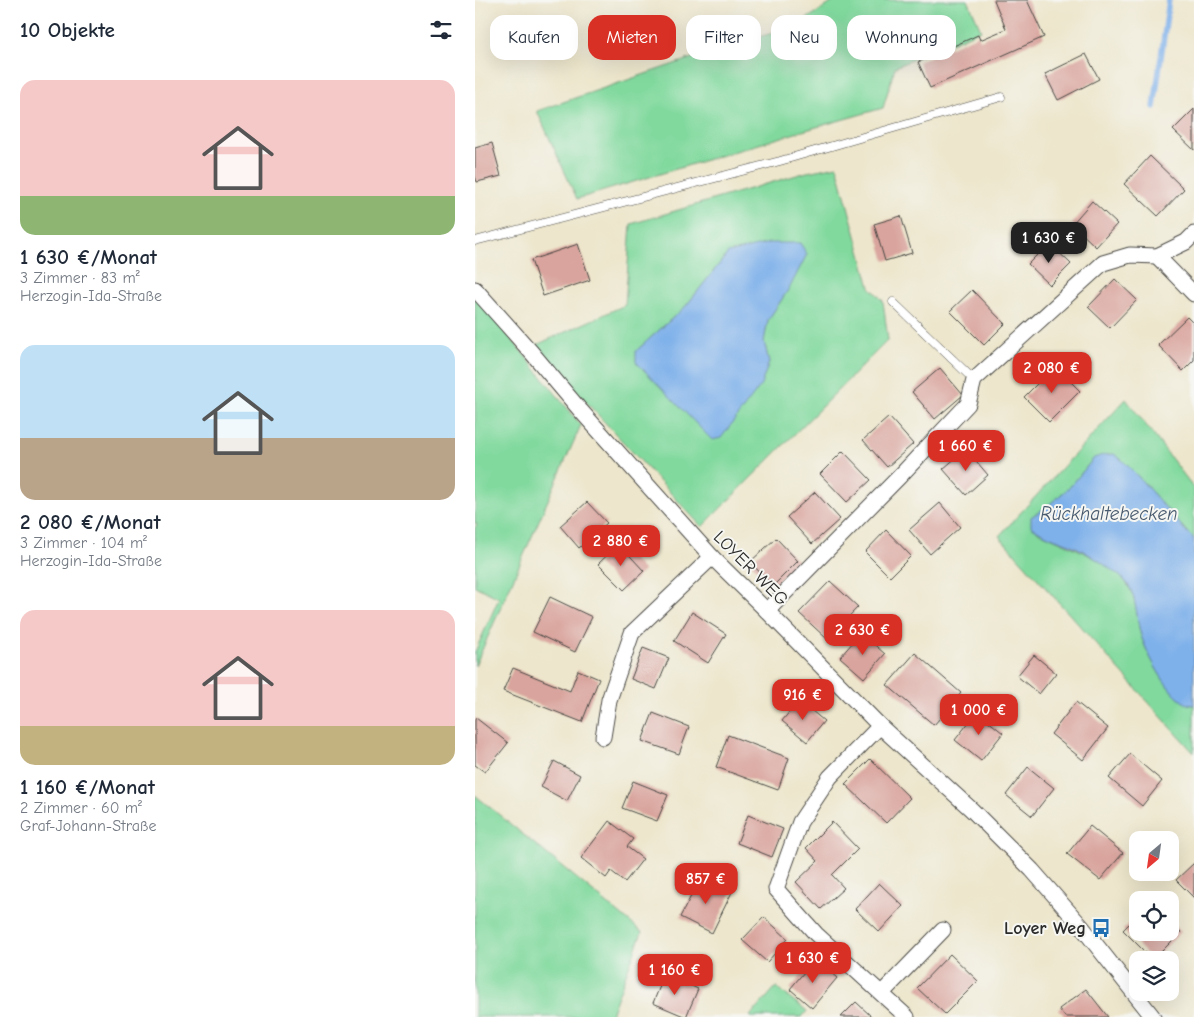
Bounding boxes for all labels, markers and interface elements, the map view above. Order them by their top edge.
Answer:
chip: Kaufen [490,15,578,60]
chip: Mieten [588,15,676,60]
chip: Filter [686,15,761,60]
chip: Neu [771,15,837,60]
chip: Wohnung [847,15,956,60]
icon: filters [427,16,455,44]
text: 10 Objekte [20,18,115,42]
icon: home [193,113,283,203]
pin: 1 630 € [1003,222,1095,264]
text: 1 630 € [1022,229,1076,247]
text: 1 630 €/Monat [20,245,157,269]
text: 3 Zimmer · 83 m² [20,269,140,287]
text: Herzogin-Ida-Straße [20,287,162,305]
pin: 2 080 € [1006,352,1098,394]
text: 2 080 € [1024,359,1080,377]
icon: home [193,378,283,468]
pin: 1 660 € [920,430,1012,472]
text: 1 660 € [939,437,993,455]
water label: Rückhaltebecken [1040,503,1178,525]
text: 2 080 €/Monat [20,510,161,534]
pin: 2 880 € [575,524,667,567]
street label: LOYER WEG [709,527,792,610]
text: 2 880 € [593,532,649,550]
text: 3 Zimmer · 104 m² [20,534,147,552]
text: Herzogin-Ida-Straße [20,552,162,570]
pin: 2 630 € [817,614,909,656]
text: 2 630 € [835,621,891,639]
icon: home [193,643,283,733]
pin: 916 € [768,678,838,721]
text: 916 € [783,686,823,704]
pin: 1 000 € [933,694,1025,736]
text: 1 000 € [951,701,1007,719]
text: 1 160 €/Monat [20,775,155,799]
text: 2 Zimmer · 60 m² [20,799,142,817]
text: Graf-Johann-Straße [20,817,156,835]
north arrow [1129,831,1179,881]
map controls [1129,831,1179,1001]
pin: 857 € [671,862,741,905]
text: 857 € [686,870,726,888]
button: locate [1129,891,1179,941]
bus stop icon: Loyer Weg [1090,917,1112,939]
place label: Loyer Weg [1004,918,1086,939]
pin: 1 630 € [767,942,859,984]
text: 1 630 € [786,949,840,967]
button: layers [1129,951,1179,1001]
pin: 1 160 € [629,954,721,996]
text: 1 160 € [649,961,701,979]

